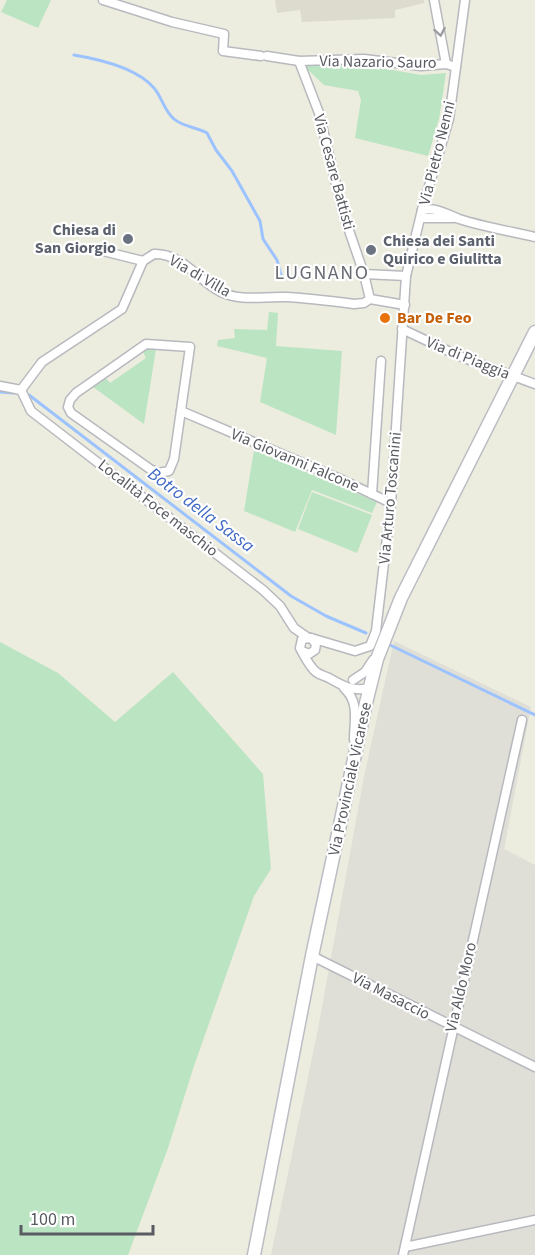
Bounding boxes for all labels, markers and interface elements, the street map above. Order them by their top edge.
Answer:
one-way arrow [434,27,446,36]
street label: Via Nazario Sauro [319,50,437,74]
street label: Via Pietro Nenni [413,99,461,207]
street label: Via Cesare Battisti [308,112,360,232]
place label: Chiesa di San Giorgio [35,219,116,259]
place label: Chiesa dei Santi Quirico e Giulitta [383,230,502,270]
marker: Chiesa di San Giorgio [121,232,135,246]
marker: Chiesa dei Santi Quirico e Giulitta [364,243,378,257]
street label: Via di Villa [165,250,235,302]
district label: LUGNANO [275,259,369,287]
place label: Bar De Feo [397,307,472,329]
marker: Bar De Feo [378,311,392,325]
street label: Via di Piaggia [423,331,513,385]
street label: Via Giovanni Falcone [227,423,363,497]
street label: Via Arturo Toscanini [373,431,407,565]
street label: Località Foce maschio [93,454,223,562]
water label: Botro della Sassa [143,462,260,559]
street label: Via Provinciale Vicarese [323,700,377,858]
street label: Via Aldo Moro [440,940,482,1034]
street label: Via Masaccio [348,967,434,1025]
scale bar [21,1198,153,1236]
text: 100 m [30,1207,75,1232]

